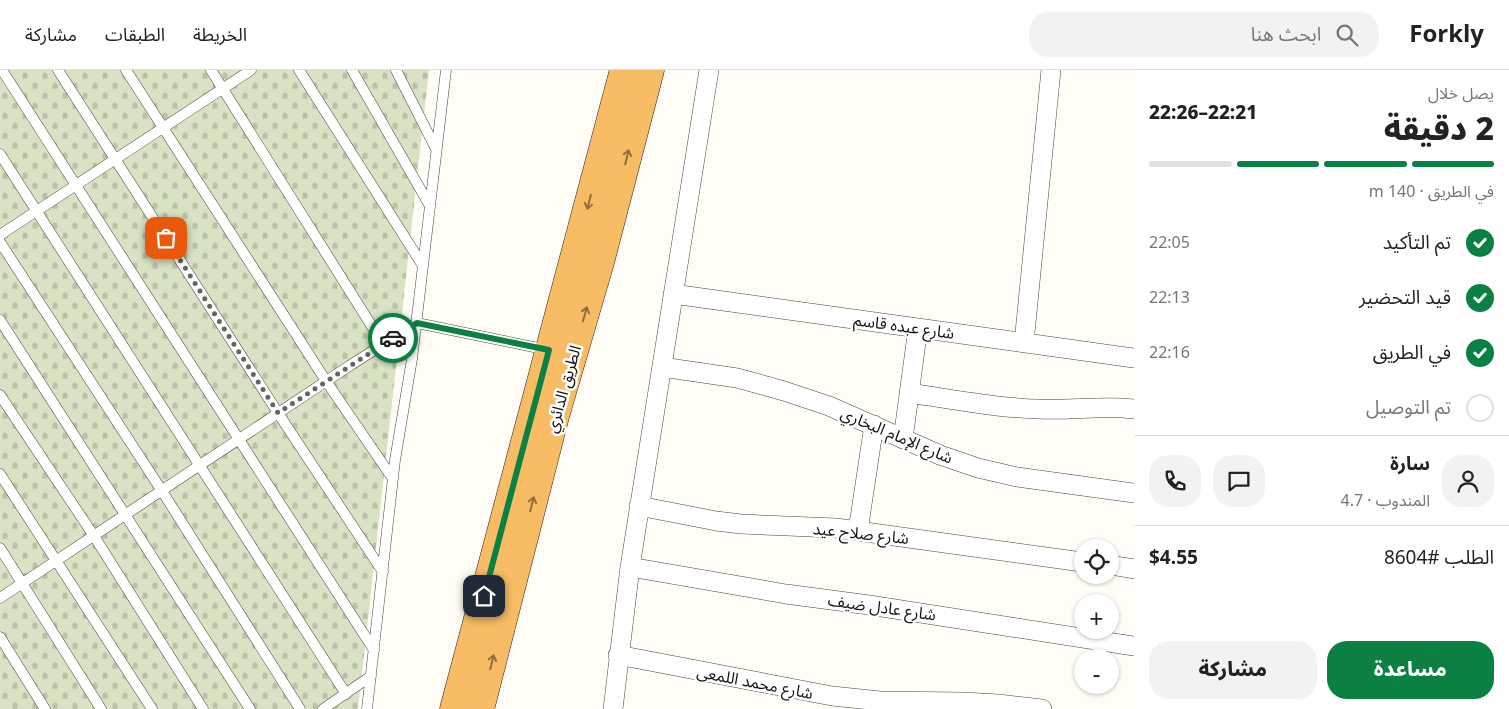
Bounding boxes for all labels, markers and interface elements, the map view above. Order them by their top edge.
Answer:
text: Forkly [1409,9,1484,60]
search box [1029,12,1379,57]
text: ابحث هنا [1251,15,1321,55]
text: مشاركة [25,16,77,54]
text: الطبقات [105,16,165,54]
text: الخريطة [193,16,247,54]
icon: search [1333,21,1361,49]
text: يصل خلال [1428,77,1494,111]
text: 22:21–22:26 [1149,93,1257,133]
text: 2 دقيقة [1384,96,1494,164]
one-way arrow [623,150,632,166]
text: في الطريق · 140 m [1369,175,1494,209]
one-way arrow [584,193,593,209]
pin [145,217,187,259]
text: تم التأكيد [1383,223,1451,263]
icon: bag [152,224,180,252]
text: 22:05 [1149,226,1190,260]
icon: check [1466,229,1494,257]
text: قيد التحضير [1359,278,1451,318]
text: 22:13 [1149,281,1190,315]
icon: check [1466,284,1494,312]
street label: شارع عبده قاسم [851,303,956,351]
one-way arrow [581,307,590,323]
courier [368,313,418,363]
icon: car [379,324,407,352]
text: في الطريق [1373,333,1451,373]
text: 22:16 [1149,336,1190,370]
icon: check [1466,339,1494,367]
street label: الطريق الدائري [535,341,593,437]
text: تم التوصيل [1366,388,1451,428]
street label: شارع الإمام البخاري [835,397,958,475]
text: سارة [1390,444,1430,484]
button: phone [1149,455,1201,507]
button: chat [1213,455,1265,507]
button: person [1442,455,1494,507]
text: المندوب · 4.7 [1341,484,1430,518]
one-way arrow [528,497,537,513]
street label: شارع صلاح عيد [811,512,911,556]
text: $4.55 [1149,538,1198,578]
text: الطلب #8604 [1384,538,1494,578]
map controls [1074,539,1119,694]
button: locate [1074,539,1119,584]
pin [463,575,505,617]
icon: home [470,582,498,610]
street label: شارع عادل ضيف [826,584,938,632]
button: + [1074,594,1119,639]
button: مشاركة [1149,641,1317,699]
button: مساعدة [1327,641,1494,699]
button: − [1074,649,1119,694]
one-way arrow [488,654,497,670]
street label: شارع محمد اللمعى [694,655,816,709]

